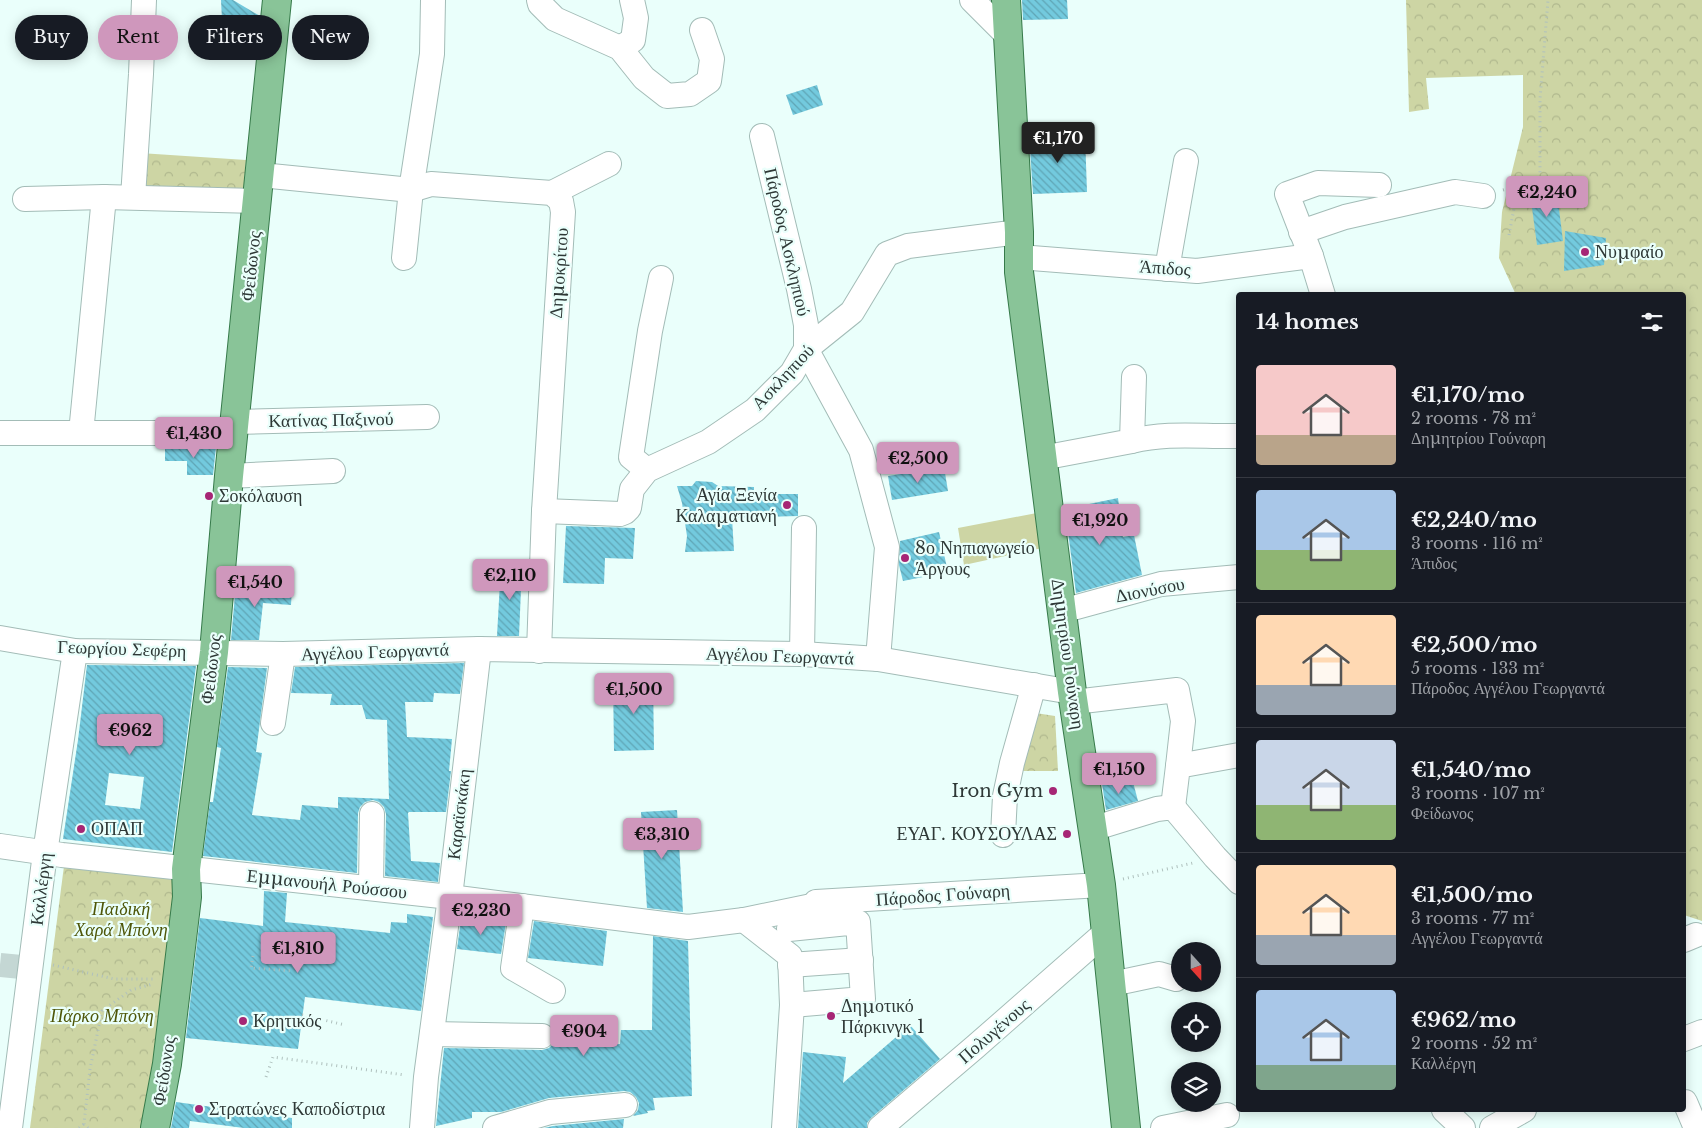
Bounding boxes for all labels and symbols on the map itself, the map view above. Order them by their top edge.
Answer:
pin: €1,170 [1017,121,1099,164]
street label: Πάροδος Ασκληπιού [759,166,815,319]
pin: €2,240 [1506,176,1588,218]
street label: Δημοκρίτου [545,227,573,319]
street label: Φείδωνος [236,230,266,302]
place label: Νυμφαίο [1595,241,1664,263]
marker: Νυμφαίο [1579,246,1591,258]
street label: Άπιδος [1139,255,1191,281]
street label: Ασκληπιού [747,340,819,414]
street label: Κατίνας Παξινού [268,408,394,432]
pin: €1,430 [153,416,235,459]
pin: €2,500 [877,442,959,484]
place label: Αγία Ξενία Καλαματιανή [676,484,778,527]
place label: Σοκόλαυση [219,485,302,507]
marker: Σοκόλαυση [203,490,215,502]
marker: Αγία Ξενία Καλαματιανή [781,499,793,511]
pin: €1,920 [1059,504,1141,546]
place label: 8ο Νηπιαγωγείο Άργους [915,537,1035,580]
marker: 8ο Νηπιαγωγείο Άργους [899,552,911,564]
pin: €2,110 [469,558,551,601]
pin: €1,540 [214,566,296,608]
street label: Διονύσου [1113,572,1187,607]
street label: Δημητρίου Γούναρη [1047,577,1089,731]
street label: Φείδωνος [196,633,226,705]
street label: Γεωργίου Σεφέρη [57,636,187,662]
street label: Αγγέλου Γεωργαντά [301,638,450,666]
street label: Αγγέλου Γεωργαντά [706,642,855,670]
pin: €1,500 [593,672,675,715]
pin: €962 [100,714,160,756]
pin: €1,150 [1078,752,1160,795]
street label: Καραϊσκάκη [443,767,475,861]
place label: Iron Gym [952,780,1043,802]
marker: Iron Gym [1047,785,1059,797]
place label: ΟΠΑΠ [91,818,143,840]
pin: €3,310 [621,818,703,860]
marker: ΟΠΑΠ [75,823,87,835]
place label: ΕΥΑΓ. ΚΟΥΣΟΥΛΑΣ [897,823,1057,845]
marker: ΕΥΑΓ. ΚΟΥΣΟΥΛΑΣ [1061,828,1073,840]
street label: Καλλέργη [26,851,56,927]
street label: Εμμανουήλ Ρούσσου [246,865,408,903]
street label: Πάροδος Γούναρη [875,879,1011,911]
pin: €2,230 [440,894,522,936]
park label: Παιδική Χαρά Μπόνη [73,898,168,941]
pin: €1,810 [257,932,339,974]
north arrow [1171,942,1221,992]
street label: Πολυγένους [954,994,1034,1068]
place label: Δημοτικό Πάρκινγκ 1 [841,995,925,1038]
park label: Πάρκο Μπόνη [49,1005,154,1027]
place label: Κρητικός [253,1010,321,1032]
marker: Δημοτικό Πάρκινγκ 1 [825,1010,837,1022]
pin: €904 [554,1014,614,1057]
marker: Κρητικός [237,1015,249,1027]
street label: Φείδωνος [148,1035,180,1107]
place label: Στρατώνες Καποδίστρια [209,1098,386,1120]
marker: Στρατώνες Καποδίστρια [193,1103,205,1115]

